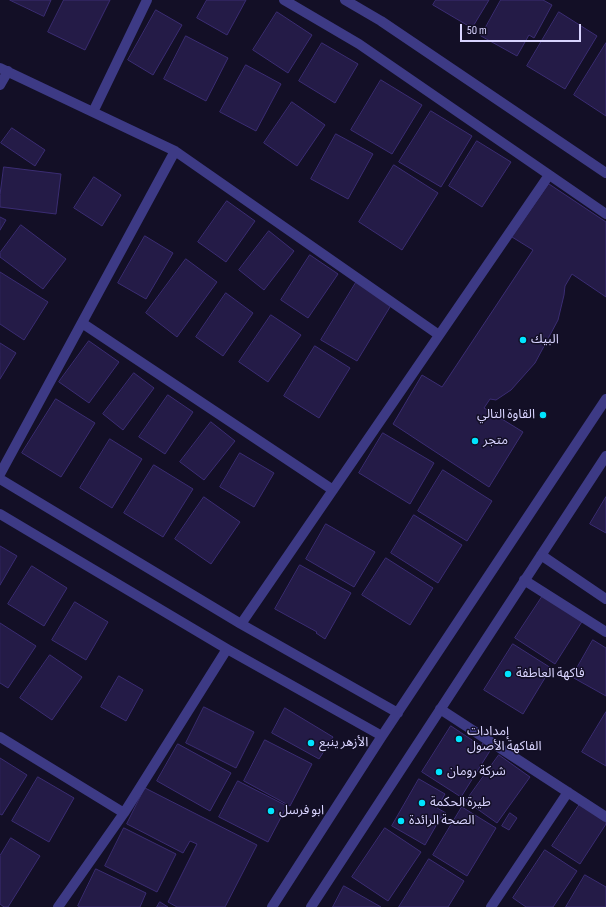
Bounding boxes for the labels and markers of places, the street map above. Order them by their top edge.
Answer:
place label: البيك [531,332,559,348]
marker: البيك [518,335,528,345]
place label: القاوة التالي [477,407,535,423]
marker: القاوة التالي [538,410,548,420]
place label: متجر [483,433,508,449]
marker: متجر [470,436,480,446]
place label: فاكهة العاطفة [516,666,585,682]
marker: فاكهة العاطفة [503,669,513,679]
place label: إمدادات الفاكهة الأصول [467,724,542,755]
marker: إمدادات الفاكهة الأصول [454,734,464,744]
place label: الأزهر ينبع [319,735,368,751]
marker: الأزهر ينبع [306,738,316,748]
place label: شركة رومان [447,764,506,780]
marker: شركة رومان [434,767,444,777]
place label: طيرة الحكمة [430,795,491,811]
marker: طيرة الحكمة [417,798,427,808]
place label: ابو فرسل [279,803,324,819]
marker: ابو فرسل [266,806,276,816]
place label: الصحة الرائدة [409,813,475,829]
marker: الصحة الرائدة [396,816,406,826]

